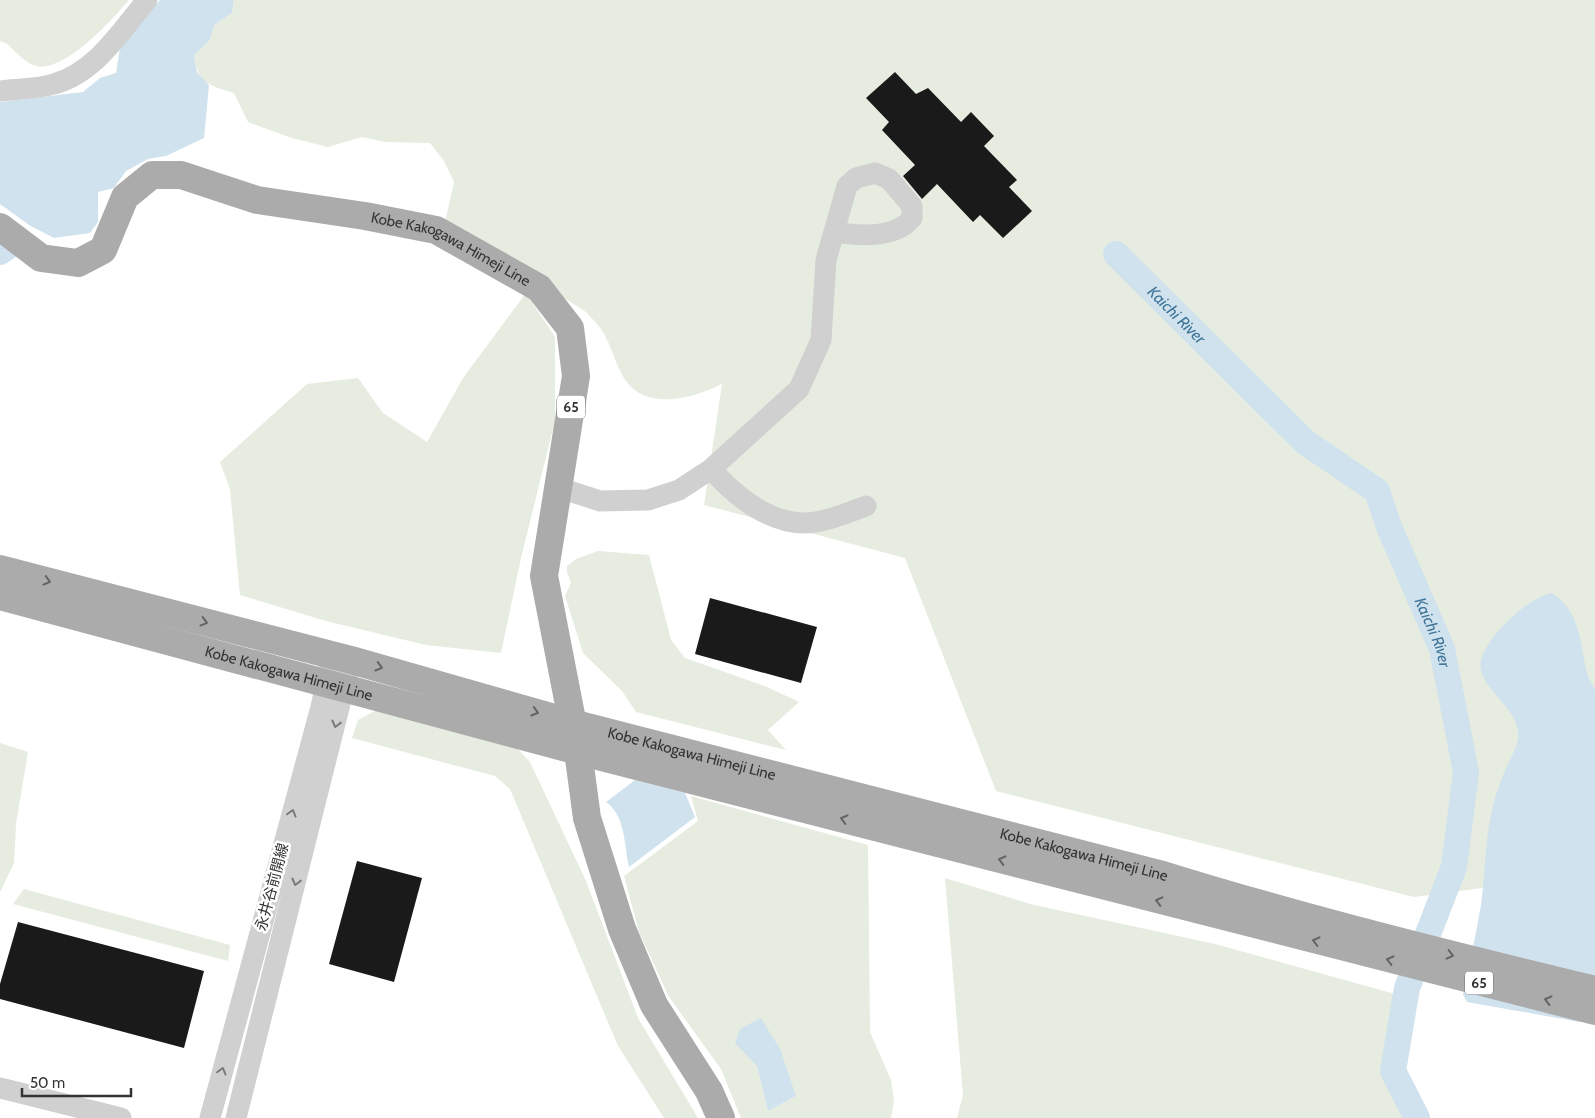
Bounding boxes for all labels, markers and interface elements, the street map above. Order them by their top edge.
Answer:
street label: Kobe Kakogawa Himeji Line [369,208,534,290]
water label: Kaichi River [1144,282,1210,349]
road number: 65 [557,396,585,418]
one-way arrow [43,575,52,586]
water label: Kaichi River [1411,594,1455,670]
one-way arrow [200,616,209,627]
street label: Kobe Kakogawa Himeji Line [203,642,375,705]
one-way arrow [374,662,382,672]
one-way arrow [530,706,539,717]
one-way arrow [331,720,342,729]
street label: Kobe Kakogawa Himeji Line [606,724,778,784]
one-way arrow [286,808,297,817]
one-way arrow [841,815,849,825]
street label: Kobe Kakogawa Himeji Line [998,824,1171,885]
street label: 永井谷前開線 [252,841,292,933]
one-way arrow [997,855,1006,866]
one-way arrow [291,877,302,886]
one-way arrow [1155,896,1163,906]
one-way arrow [1312,936,1321,947]
one-way arrow [1445,949,1454,960]
one-way arrow [1386,955,1394,966]
road number: 65 [1465,971,1493,994]
one-way arrow [1544,995,1552,1005]
scale bar [22,1066,131,1098]
one-way arrow [217,1067,227,1075]
text: 50 m [30,1074,65,1092]

